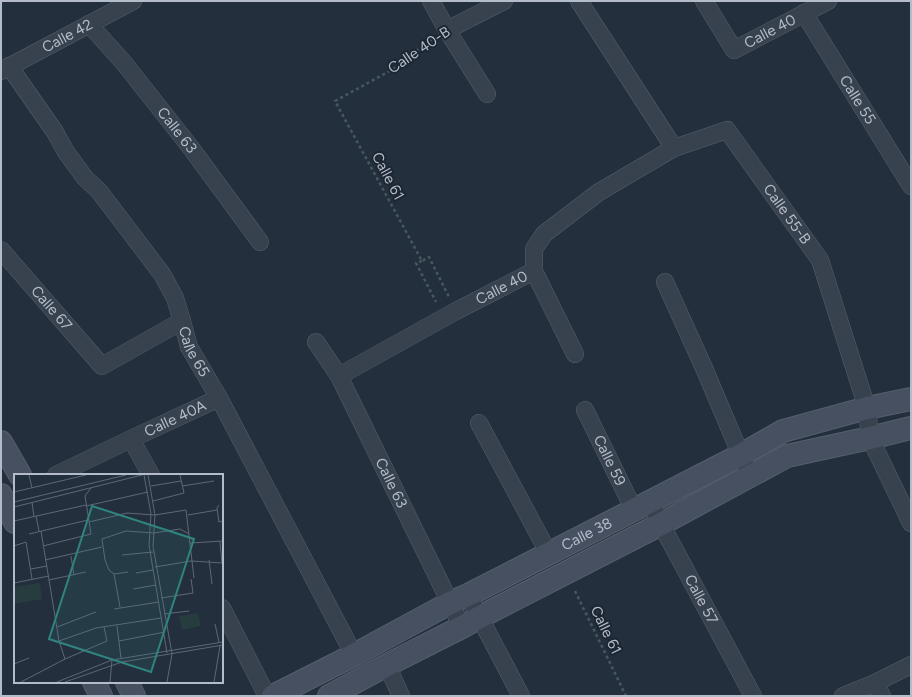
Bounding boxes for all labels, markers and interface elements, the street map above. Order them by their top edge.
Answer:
street label: Calle 40 [741,10,799,52]
street label: Calle 42 [39,15,96,57]
street label: Calle 40-B [384,23,454,77]
street label: Calle 55 [836,72,880,128]
street label: Calle 63 [153,104,201,157]
street label: Calle 61 [368,149,408,203]
street label: Calle 55-B [760,180,815,248]
street label: Calle 40 [473,267,531,308]
street label: Calle 67 [27,282,76,334]
street label: Calle 65 [175,324,214,380]
street label: Calle 40A [141,396,209,441]
street label: Calle 59 [590,432,630,489]
street label: Calle 63 [371,455,411,511]
inset map [14,474,223,683]
street label: Calle 38 [558,514,615,555]
street label: Calle 57 [681,571,722,627]
street label: Calle 61 [587,603,625,657]

